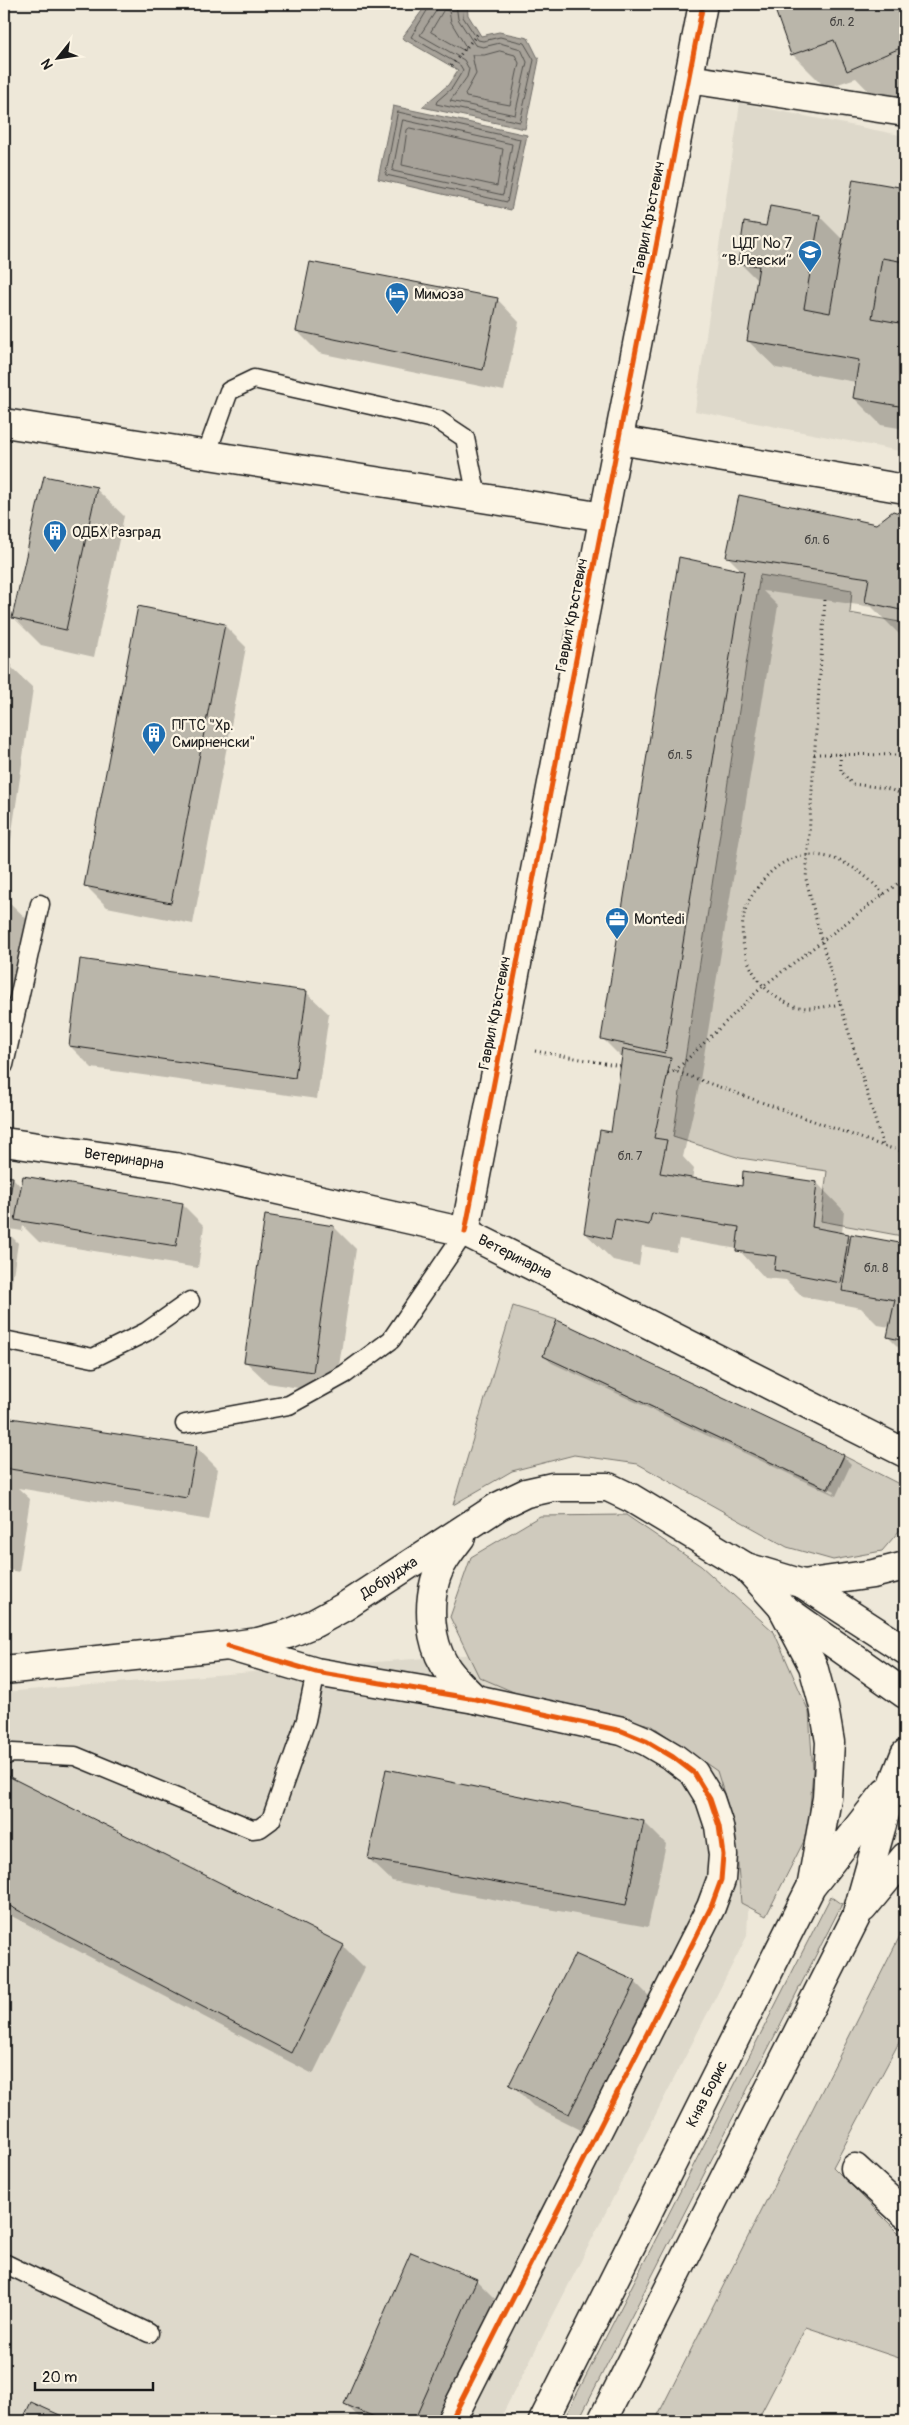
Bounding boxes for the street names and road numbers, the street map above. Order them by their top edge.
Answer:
street label: Гаврил Кръстевич [629,160,669,276]
street label: Гаврил Кръстевич [552,557,592,673]
street label: Гаврил Кръстевич [475,955,515,1071]
street label: Ветеринарна [83,1144,165,1174]
street label: Ветеринарна [475,1230,555,1284]
street label: Добруджа [356,1552,421,1604]
street label: Княз Борис [682,2057,732,2130]

